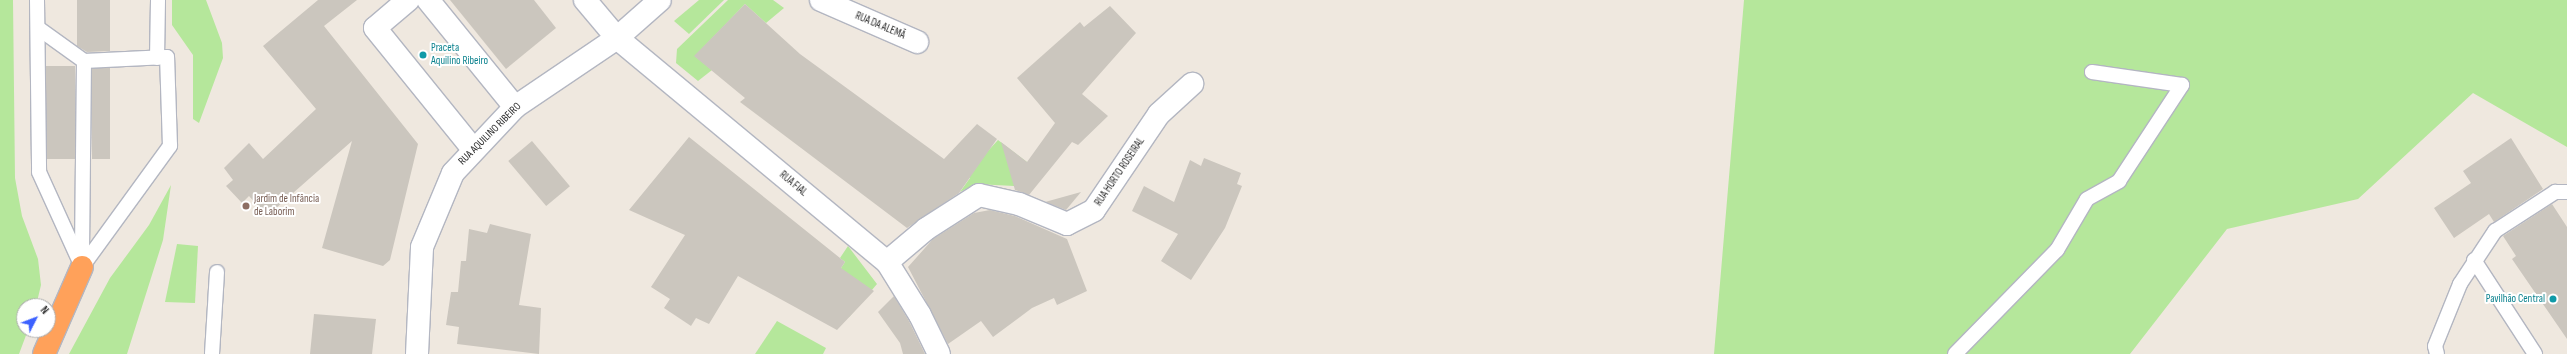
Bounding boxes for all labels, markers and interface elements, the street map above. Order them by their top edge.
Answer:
street label: RUA DA ALEMÃ [853,10,907,42]
place label: Praceta Aquilino Ribeiro [431,42,488,68]
marker: Praceta Aquilino Ribeiro [418,50,428,60]
street label: RUA AQUILINO RIBEIRO [456,100,524,168]
street label: RUA HORTO ROSEIRAL [1092,135,1148,209]
street label: RUA FIAL [776,169,810,199]
place label: Jardim de Infância de Laborim [254,193,319,219]
marker: Jardim de Infância de Laborim [241,201,251,211]
place label: Pavilhão Central [2486,292,2545,306]
marker: Pavilhão Central [2548,294,2558,304]
north arrow [16,298,56,338]
text: N [38,304,51,317]

